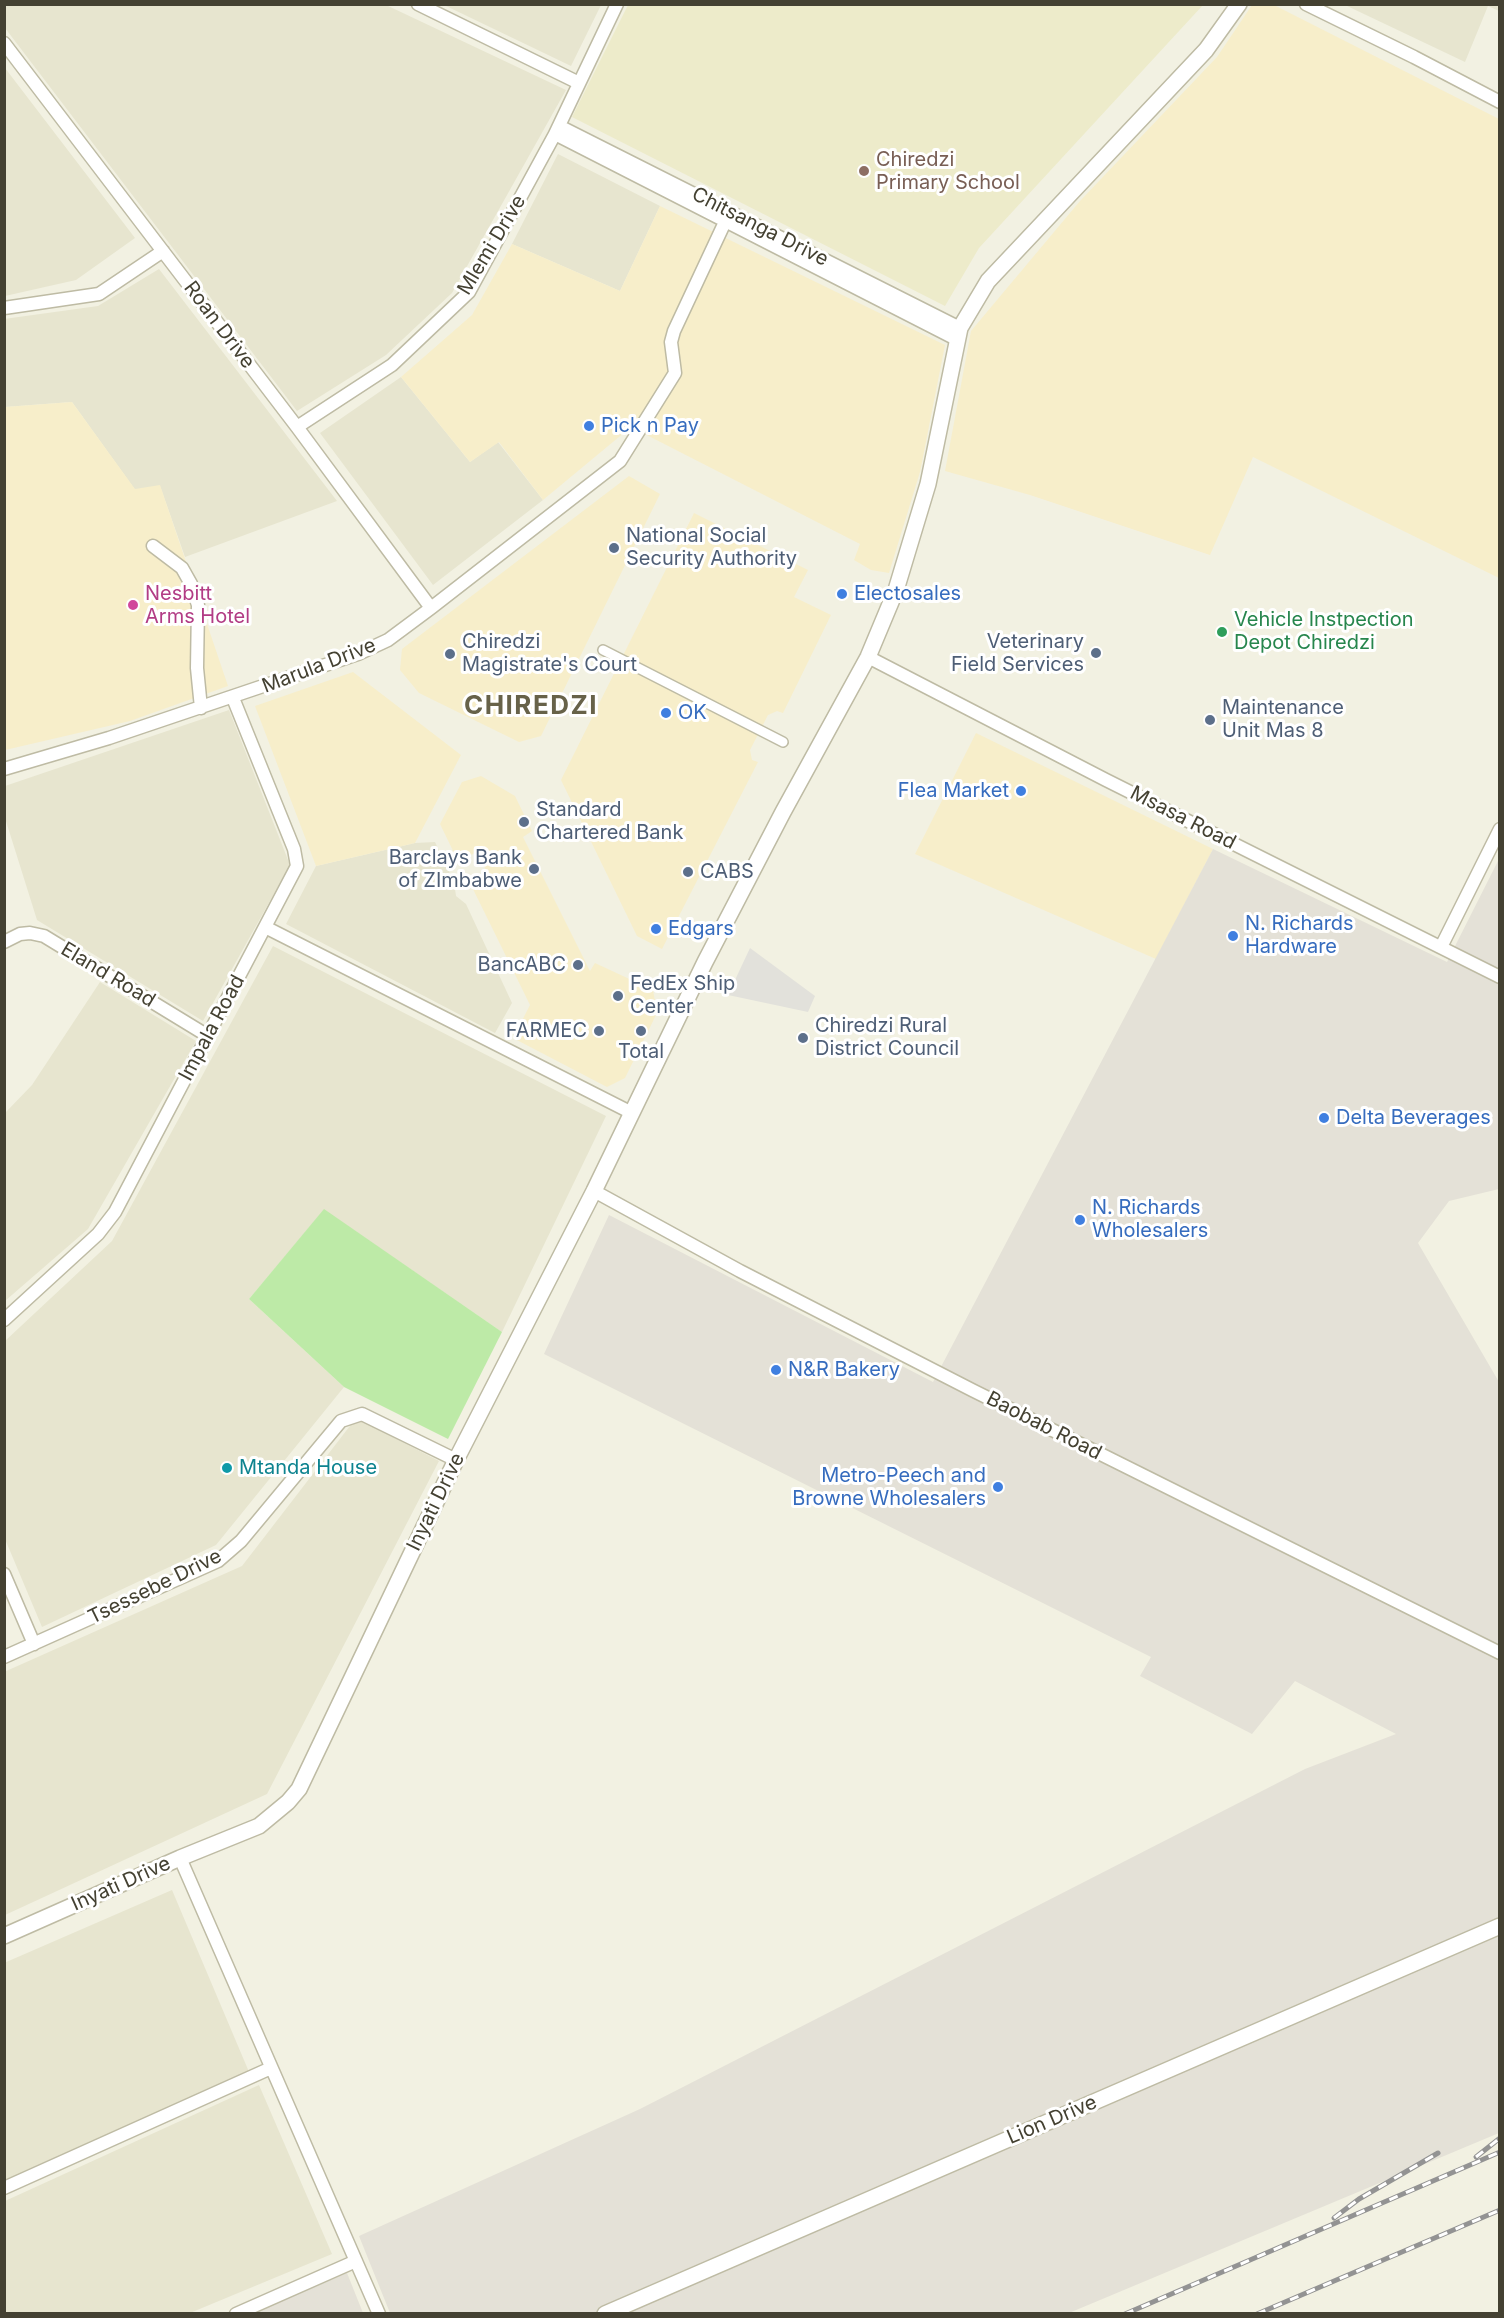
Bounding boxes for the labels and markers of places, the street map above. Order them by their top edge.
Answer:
place label: Chiredzi Primary School [876,148,1020,195]
marker: Chiredzi Primary School [857,164,871,178]
place label: Pick n Pay [601,414,699,438]
marker: Pick n Pay [582,419,596,433]
place label: National Social Security Authority [626,524,797,571]
marker: National Social Security Authority [607,541,621,555]
place label: Nesbitt Arms Hotel [145,582,250,629]
place label: Electosales [854,582,961,606]
marker: Electosales [835,587,849,601]
marker: Nesbitt Arms Hotel [126,598,140,612]
place label: Vehicle Instpection Depot Chiredzi [1234,608,1413,655]
marker: Vehicle Instpection Depot Chiredzi [1215,625,1229,639]
place label: Chiredzi Magistrate's Court [462,630,637,677]
place label: Veterinary Field Services [951,630,1084,677]
marker: Veterinary Field Services [1089,646,1103,660]
marker: Chiredzi Magistrate's Court [443,647,457,661]
place label: Maintenance Unit Mas 8 [1222,696,1344,743]
place label: OK [678,701,707,725]
marker: OK [659,706,673,720]
marker: Maintenance Unit Mas 8 [1203,713,1217,727]
place label: Flea Market [898,779,1009,803]
marker: Flea Market [1014,784,1028,798]
place label: Standard Chartered Bank [536,798,683,845]
marker: Standard Chartered Bank [517,815,531,829]
place label: Barclays Bank of ZImbabwe [389,846,522,893]
place label: CABS [700,860,754,884]
marker: Barclays Bank of ZImbabwe [527,862,541,876]
marker: CABS [681,865,695,879]
place label: N. Richards Hardware [1245,912,1354,959]
place label: Edgars [668,917,734,941]
marker: Edgars [649,922,663,936]
marker: N. Richards Hardware [1226,929,1240,943]
place label: BancABC [478,953,566,977]
marker: BancABC [571,958,585,972]
place label: FedEx Ship Center [630,972,735,1019]
marker: FedEx Ship Center [611,989,625,1003]
place label: Chiredzi Rural District Council [815,1014,959,1061]
place label: FARMEC [506,1019,587,1043]
marker: FARMEC [592,1024,606,1038]
marker: Total [634,1024,648,1038]
marker: Chiredzi Rural District Council [796,1031,810,1045]
place label: Total [618,1040,664,1064]
place label: Delta Beverages [1336,1106,1491,1130]
marker: Delta Beverages [1317,1111,1331,1125]
place label: N. Richards Wholesalers [1092,1196,1208,1243]
marker: N. Richards Wholesalers [1073,1213,1087,1227]
place label: N&R Bakery [788,1358,900,1382]
marker: N&R Bakery [769,1363,783,1377]
place label: Mtanda House [239,1456,377,1480]
marker: Mtanda House [220,1461,234,1475]
place label: Metro-Peech and Browne Wholesalers [792,1464,986,1511]
marker: Metro-Peech and Browne Wholesalers [991,1480,1005,1494]

